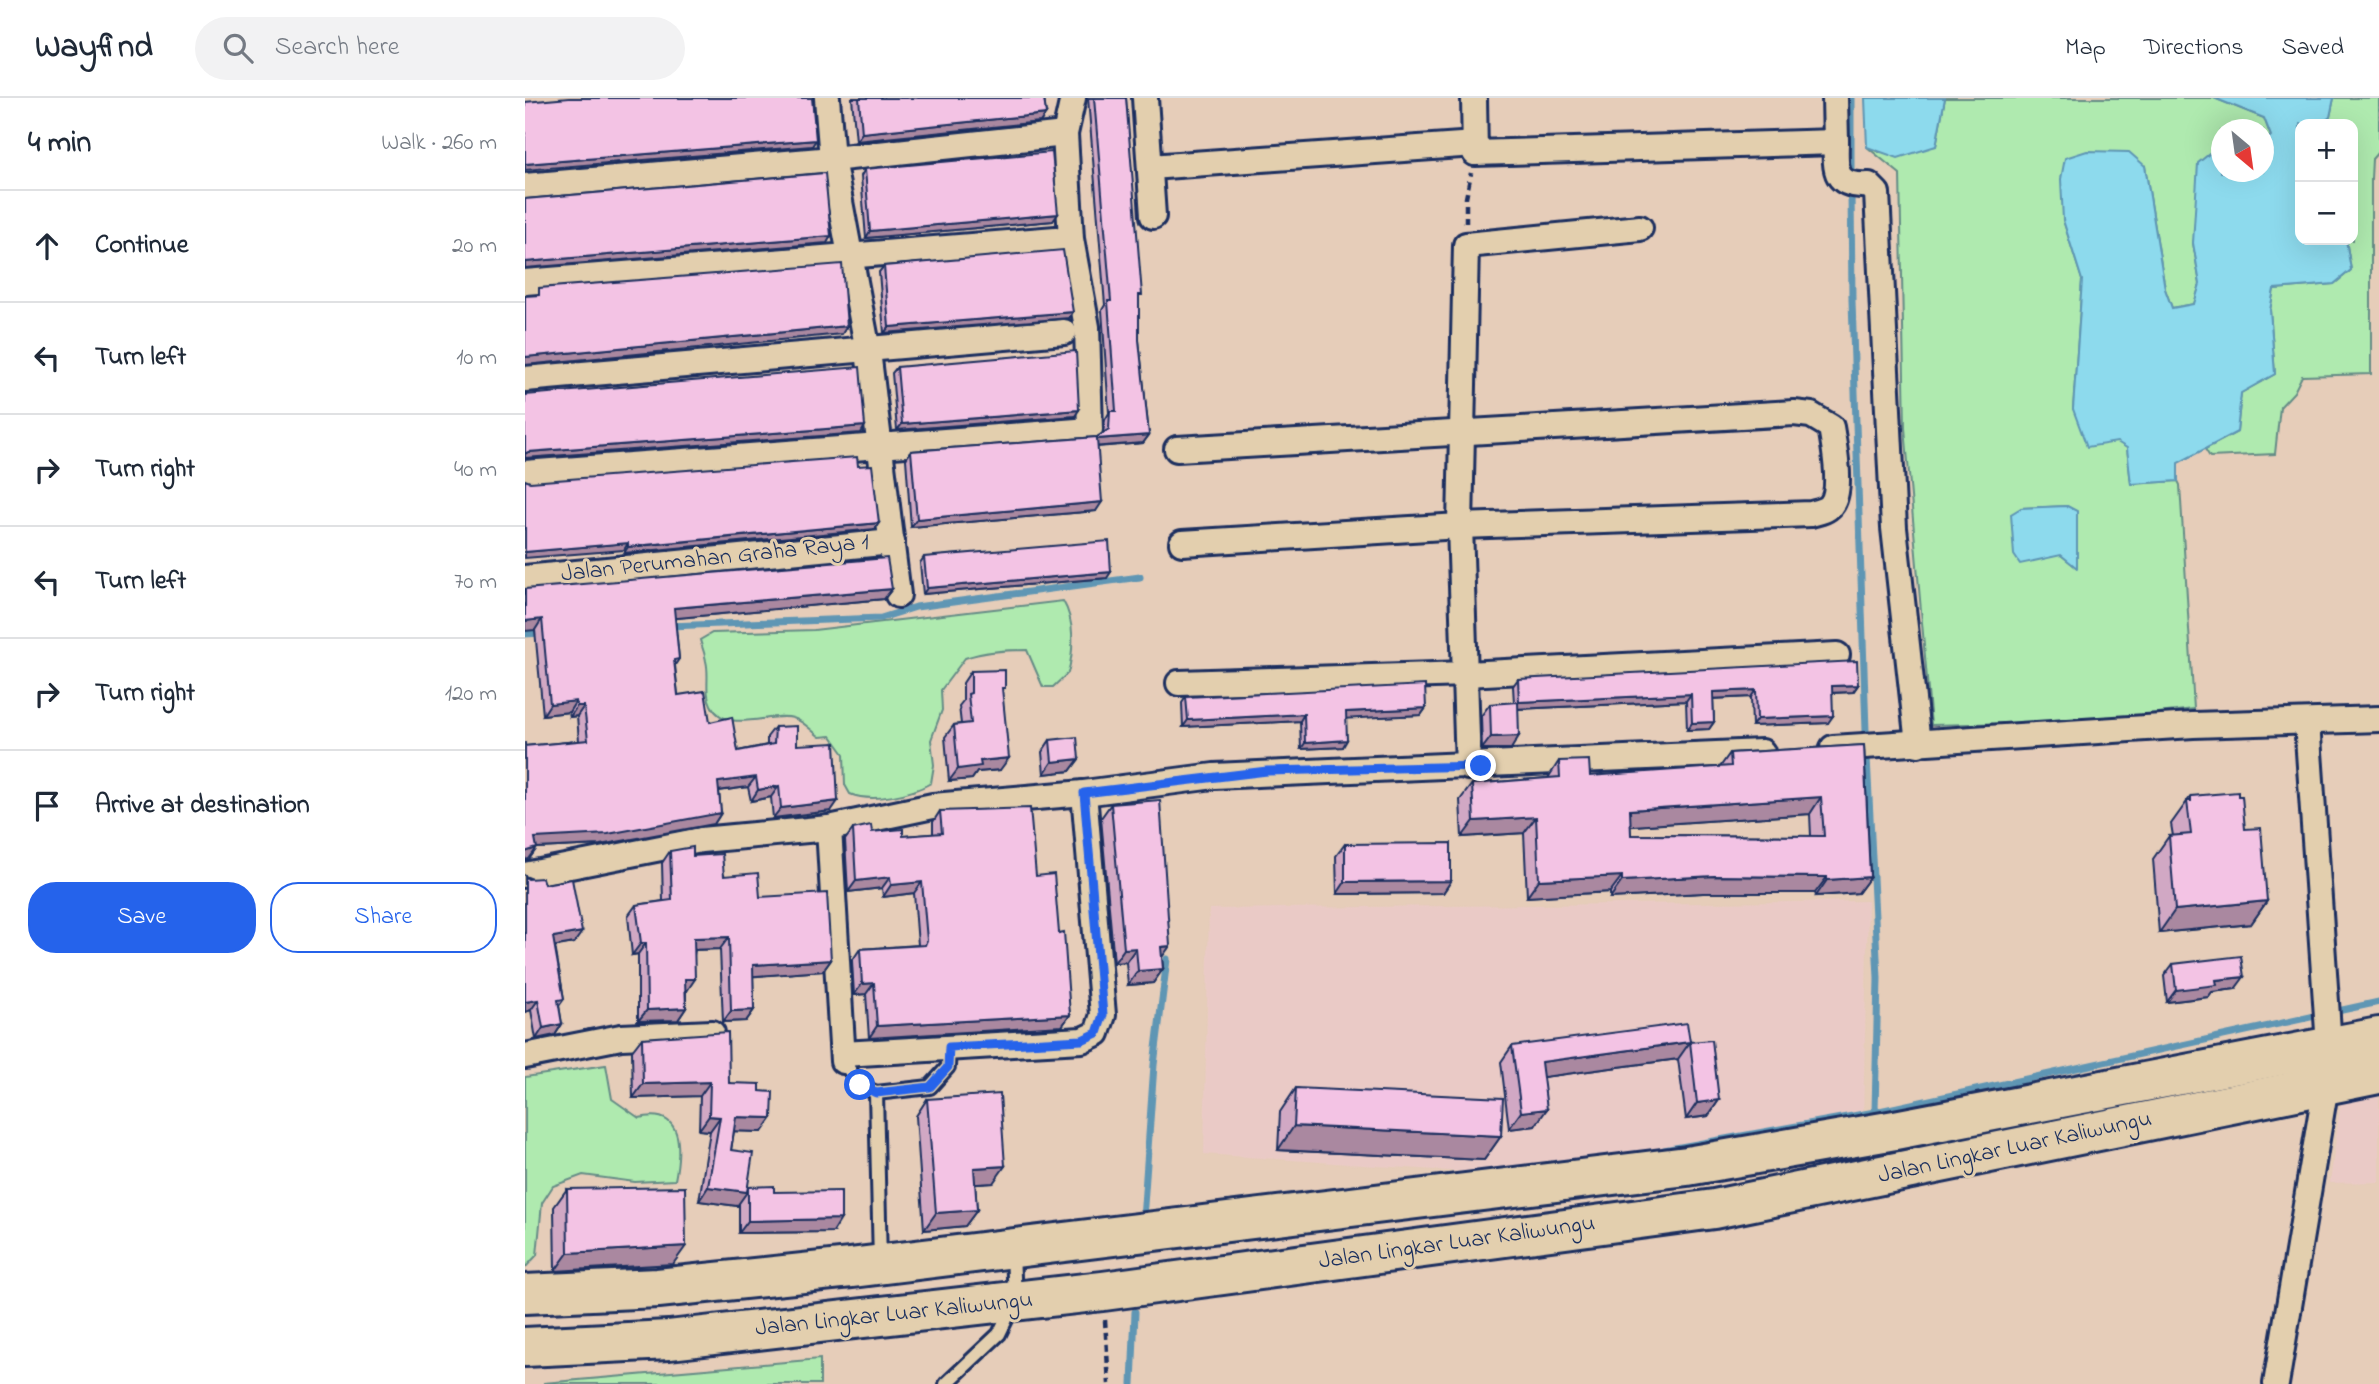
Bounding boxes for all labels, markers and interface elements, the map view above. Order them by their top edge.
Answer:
search box [195,17,685,80]
text: Wayfind [35,24,153,72]
icon: search [219,29,257,67]
text: Search here [275,29,399,67]
text: Map [2065,31,2106,66]
text: Directions [2144,31,2243,66]
text: Saved [2281,31,2344,66]
north arrow [2211,119,2274,182]
map controls [2295,119,2358,245]
button: + [2295,119,2358,182]
text: 4 min [28,122,91,166]
text: Walk · 260 m [381,127,497,160]
button: − [2295,182,2358,245]
icon: ahead [28,227,66,265]
text: Continue [95,227,188,265]
text: 20 m [452,230,497,263]
icon: left [28,339,66,377]
text: Turn left [95,339,186,377]
text: 10 m [456,342,497,375]
icon: right [28,451,66,489]
text: Turn right [95,451,195,489]
text: 40 m [454,454,497,487]
street label: Jalan Perumahan Graha Raya 1 [559,525,871,594]
icon: left [28,563,66,601]
text: Turn left [95,563,186,601]
text: 70 m [454,566,497,599]
icon: right [28,675,66,713]
text: Turn right [95,675,195,713]
text: 120 m [445,678,497,711]
route end [1465,750,1496,781]
icon: arrive [28,787,66,825]
text: Arrive at destination [95,787,310,825]
button: Save [28,882,256,953]
button: Share [270,882,497,953]
route start [844,1069,875,1100]
street label: Jalan Lingkar Luar Kaliwungu [1875,1102,2155,1194]
street label: Jalan Lingkar Luar Kaliwungu [1316,1206,1598,1280]
street label: Jalan Lingkar Luar Kaliwungu [754,1283,1034,1347]

